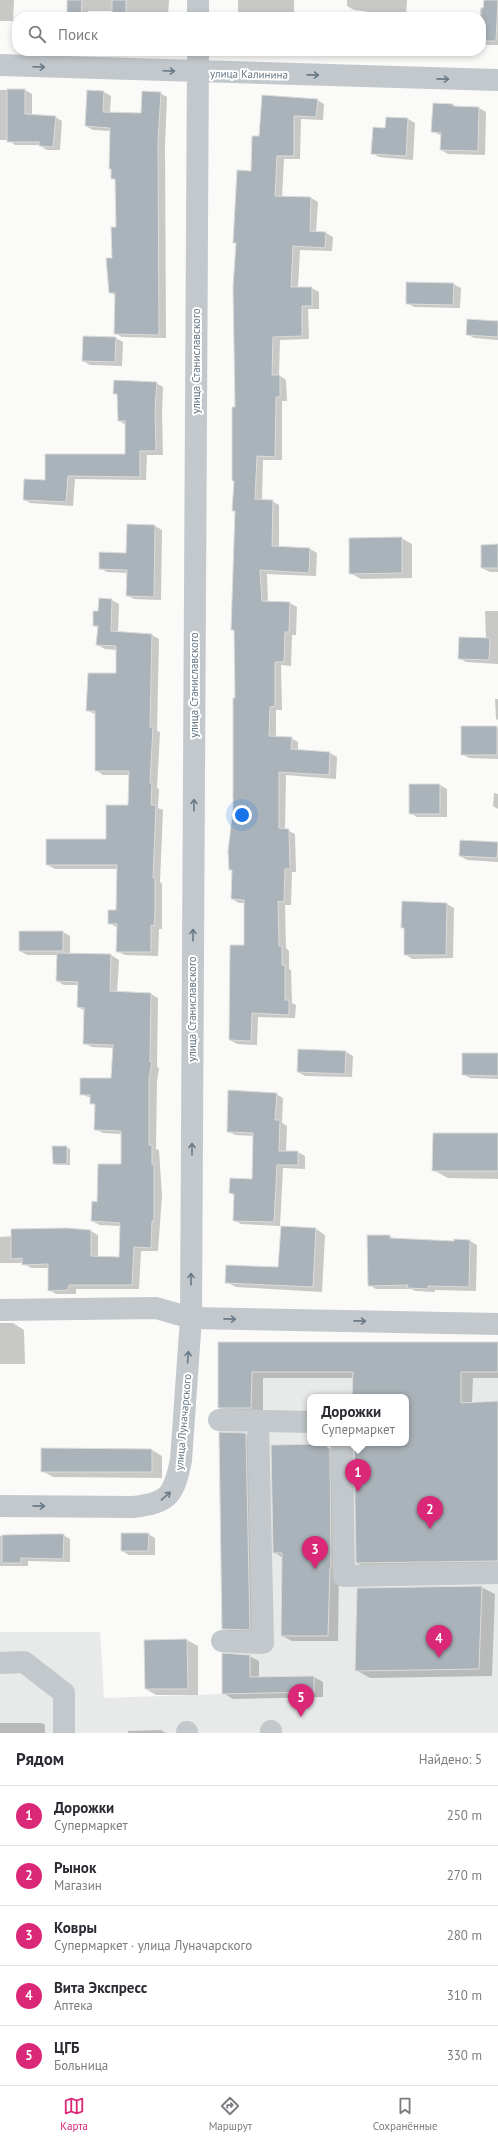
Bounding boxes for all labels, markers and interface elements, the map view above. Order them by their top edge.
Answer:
search box [12,12,486,56]
icon: search [26,23,48,45]
text: Поиск [58,25,98,44]
one-way arrow [32,63,45,70]
street label: улица Калинина [210,66,288,82]
one-way arrow [162,68,175,75]
one-way arrow [306,71,319,79]
one-way arrow [436,75,449,82]
street label: улица Станиславского [189,308,203,414]
street label: улица Станиславского [187,632,201,738]
one-way arrow [190,799,198,812]
your location [232,805,252,825]
one-way arrow [189,929,197,942]
street label: улица Станиславского [185,956,199,1062]
one-way arrow [188,1143,196,1156]
one-way arrow [187,1273,195,1286]
one-way arrow [223,1315,236,1323]
one-way arrow [353,1317,366,1325]
one-way arrow [185,1351,192,1364]
street label: улица Луначарского [172,1373,194,1471]
popup [307,1394,409,1446]
text: Дорожки [321,1402,381,1421]
text: Супермаркет [321,1421,395,1438]
pin: 1 [345,1459,371,1492]
one-way arrow [160,1491,171,1500]
pin: 2 [417,1496,443,1529]
one-way arrow [32,1503,45,1510]
pin: 3 [302,1536,328,1569]
pin: 4 [426,1625,452,1658]
pin: 5 [288,1684,314,1717]
text: Рядом [16,1748,64,1770]
text: Найдено: 5 [419,1751,482,1768]
text: Дорожки [54,1798,114,1817]
text: 1 [25,1807,33,1824]
text: 250 m [447,1807,482,1824]
text: Супермаркет [54,1817,128,1834]
text: Рынок [54,1858,96,1877]
text: 2 [25,1867,33,1884]
text: 270 m [447,1867,482,1884]
text: Магазин [54,1877,102,1894]
text: Ковры [54,1918,97,1937]
text: 3 [25,1927,33,1944]
text: 280 m [447,1927,482,1944]
text: Супермаркет · улица Луначарского [54,1937,252,1954]
text: Вита Экспресс [54,1978,147,1997]
text: 4 [25,1987,33,2004]
text: 310 m [447,1987,482,2004]
text: Аптека [54,1997,93,2014]
text: ЦГБ [54,2038,80,2057]
text: 5 [25,2047,33,2064]
text: 330 m [447,2047,482,2064]
text: Больница [54,2057,108,2074]
tab: Карта [60,2095,88,2133]
tab: Маршрут [209,2095,252,2133]
tab: Сохранённые [373,2095,438,2133]

